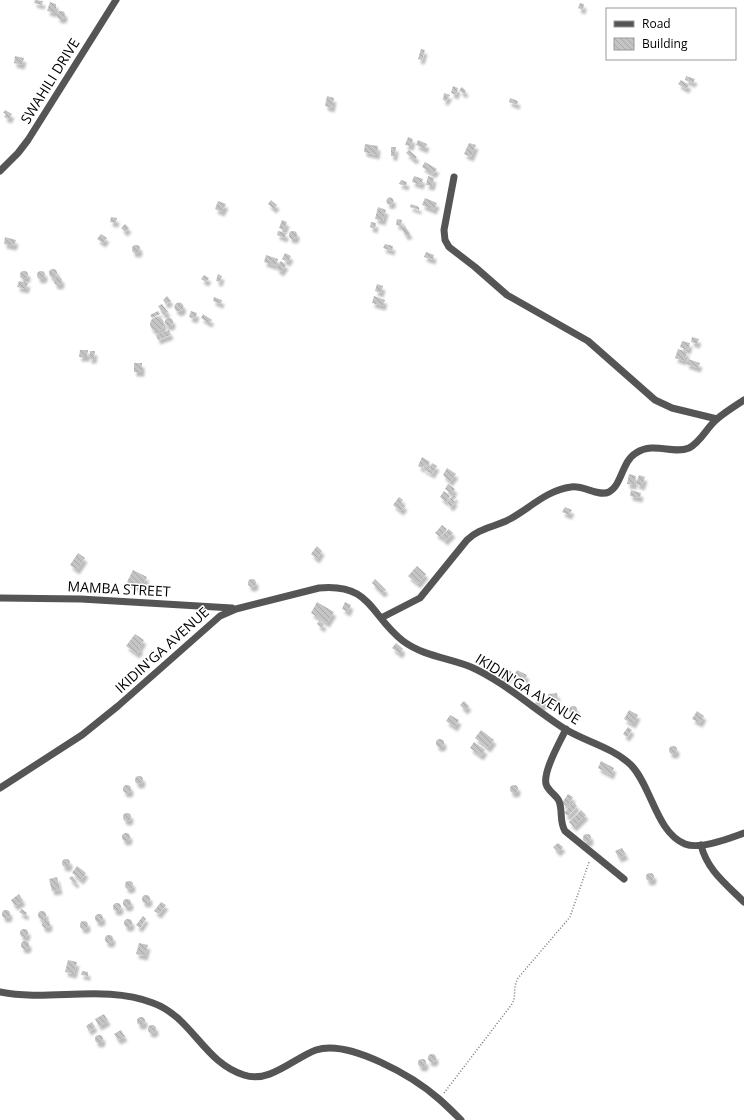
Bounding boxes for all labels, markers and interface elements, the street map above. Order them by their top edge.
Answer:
legend [606,8,736,60]
text: Road [642,15,671,32]
street label: SWAHILI DRIVE [16,34,83,127]
text: Building [642,35,688,52]
street label: MAMBA STREET [67,576,171,601]
street label: IKIDIN'GA AVENUE [111,602,213,697]
street label: IKIDIN'GA AVENUE [472,649,584,728]

